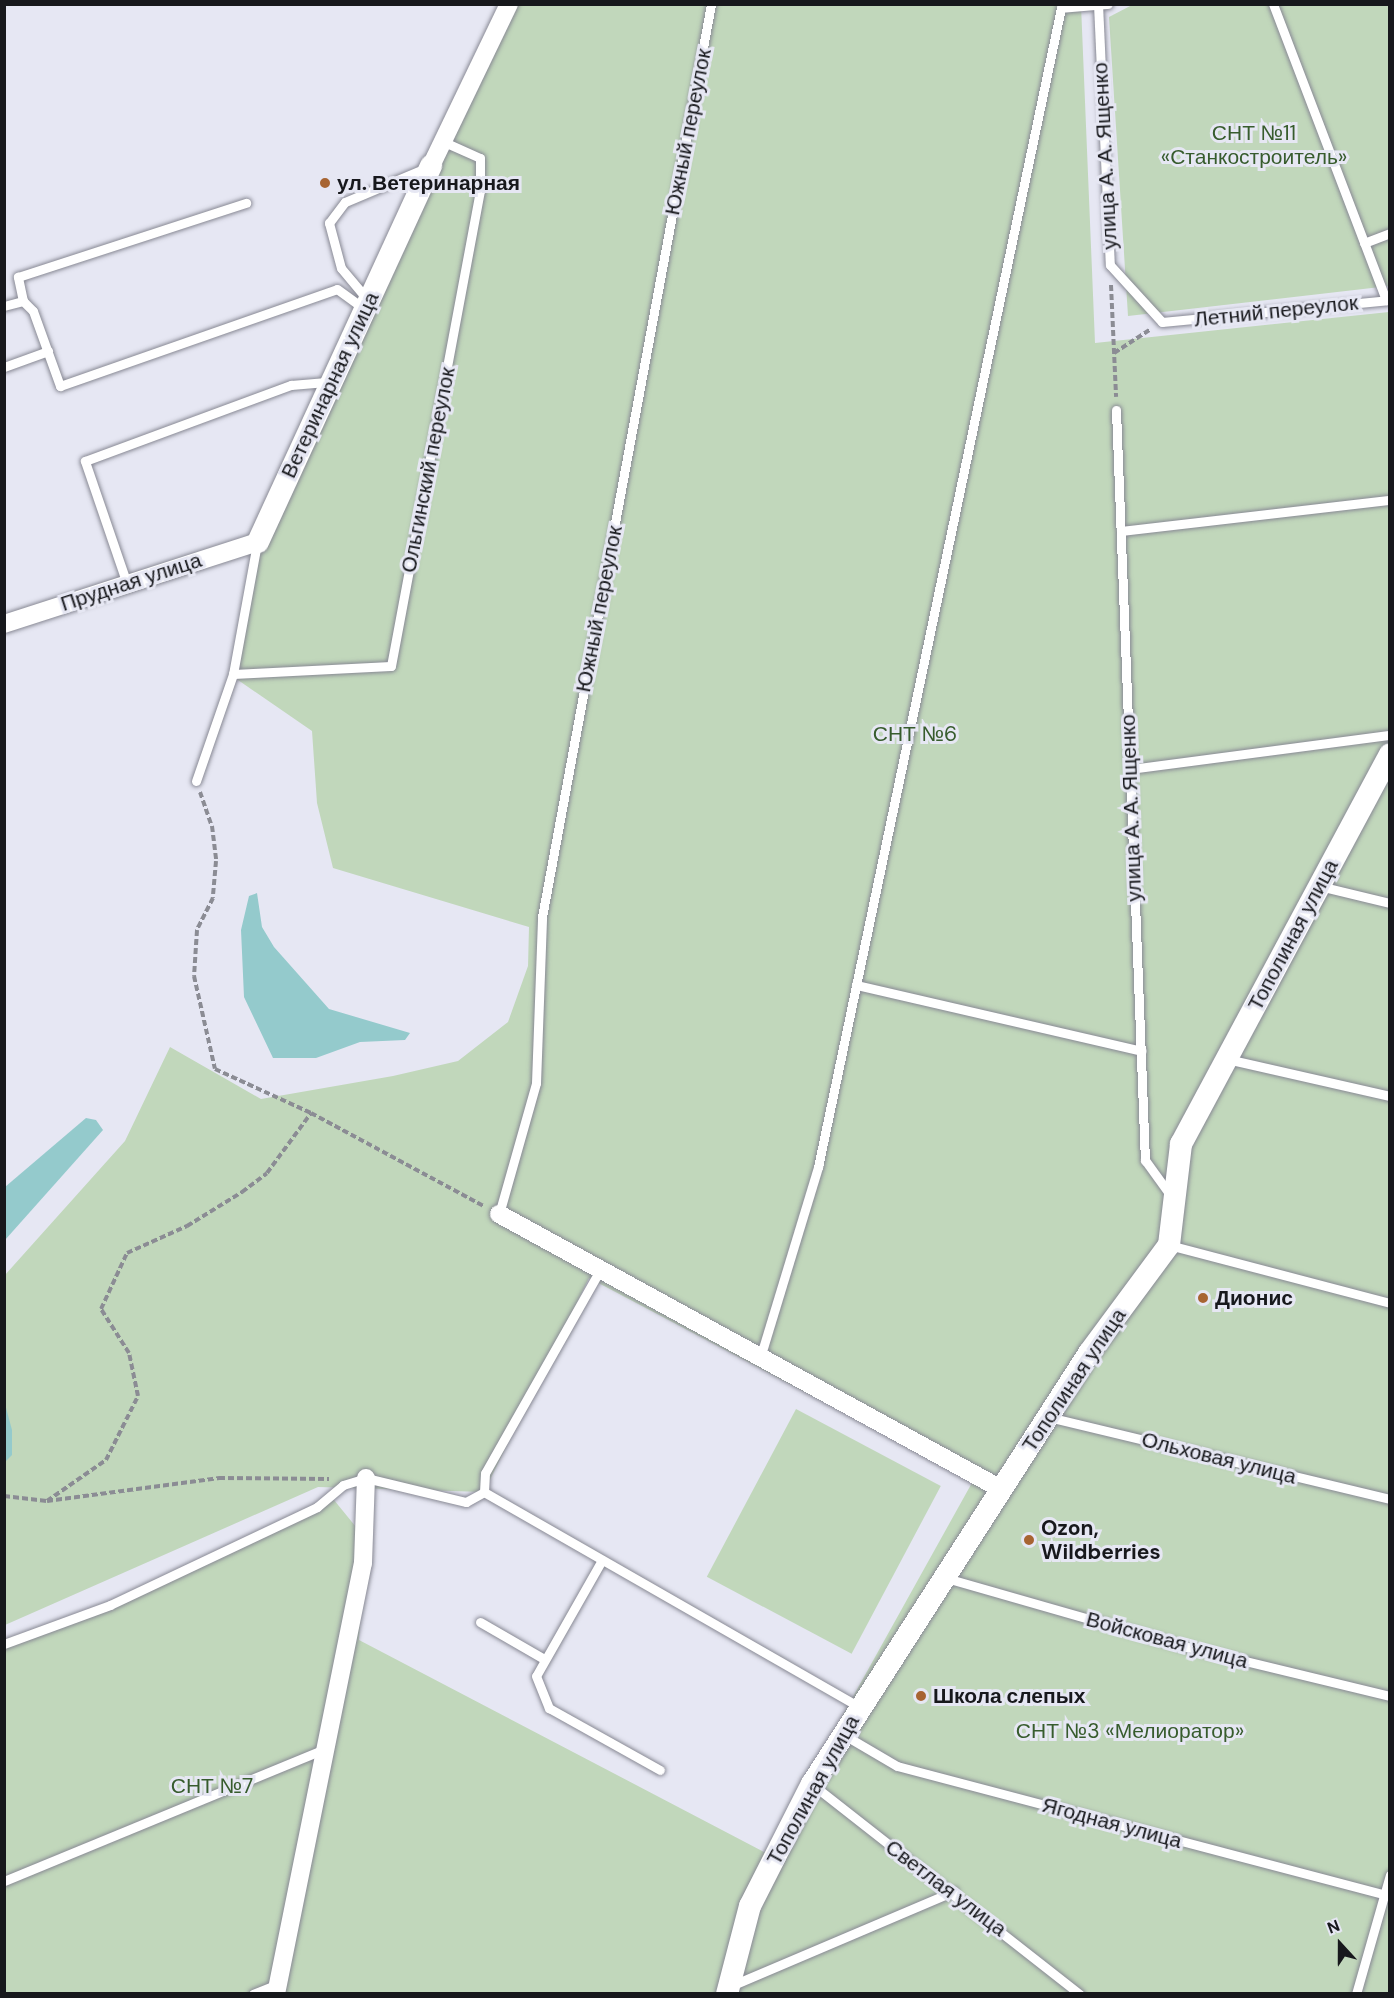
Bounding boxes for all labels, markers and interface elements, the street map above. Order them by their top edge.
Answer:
street label: Южный переулок [660,47,716,217]
street label: улица А. А. Ященко [1088,62,1122,250]
park label: СНТ №11 «Станкостроитель» [1161,120,1347,170]
place label: ул. Ветеринарная [337,170,520,196]
marker: ул. Ветеринарная [318,176,332,190]
street label: Ветеринарная улица [276,288,384,482]
street label: Летний переулок [1193,290,1359,332]
street label: Ольгинский переулок [396,365,460,575]
street label: Южный переулок [571,524,627,694]
street label: Прудная улица [57,547,205,617]
street label: улица А. А. Ященко [1115,714,1147,902]
park label: СНТ №6 [873,721,957,747]
street label: Тополиная улица [1243,855,1343,1015]
place label: Дионис [1215,1285,1293,1311]
marker: Дионис [1196,1291,1210,1305]
street label: Тополиная улица [1017,1304,1131,1456]
street label: Ольховая улица [1139,1427,1299,1489]
place label: Ozon, Wildberries [1041,1515,1161,1565]
marker: Ozon, Wildberries [1022,1533,1036,1547]
street label: Войсковая улица [1083,1606,1251,1674]
place label: Школа слепых [933,1683,1085,1709]
marker: Школа слепых [914,1689,928,1703]
street label: Тополиная улица [761,1711,865,1869]
park label: СНТ №3 «Мелиоратор» [1016,1718,1244,1744]
park label: СНТ №7 [171,1773,253,1799]
street label: Ягодная улица [1039,1792,1185,1854]
street label: Светлая улица [881,1834,1011,1942]
north arrow [1310,1914,1370,1974]
text: N [1324,1915,1343,1939]

